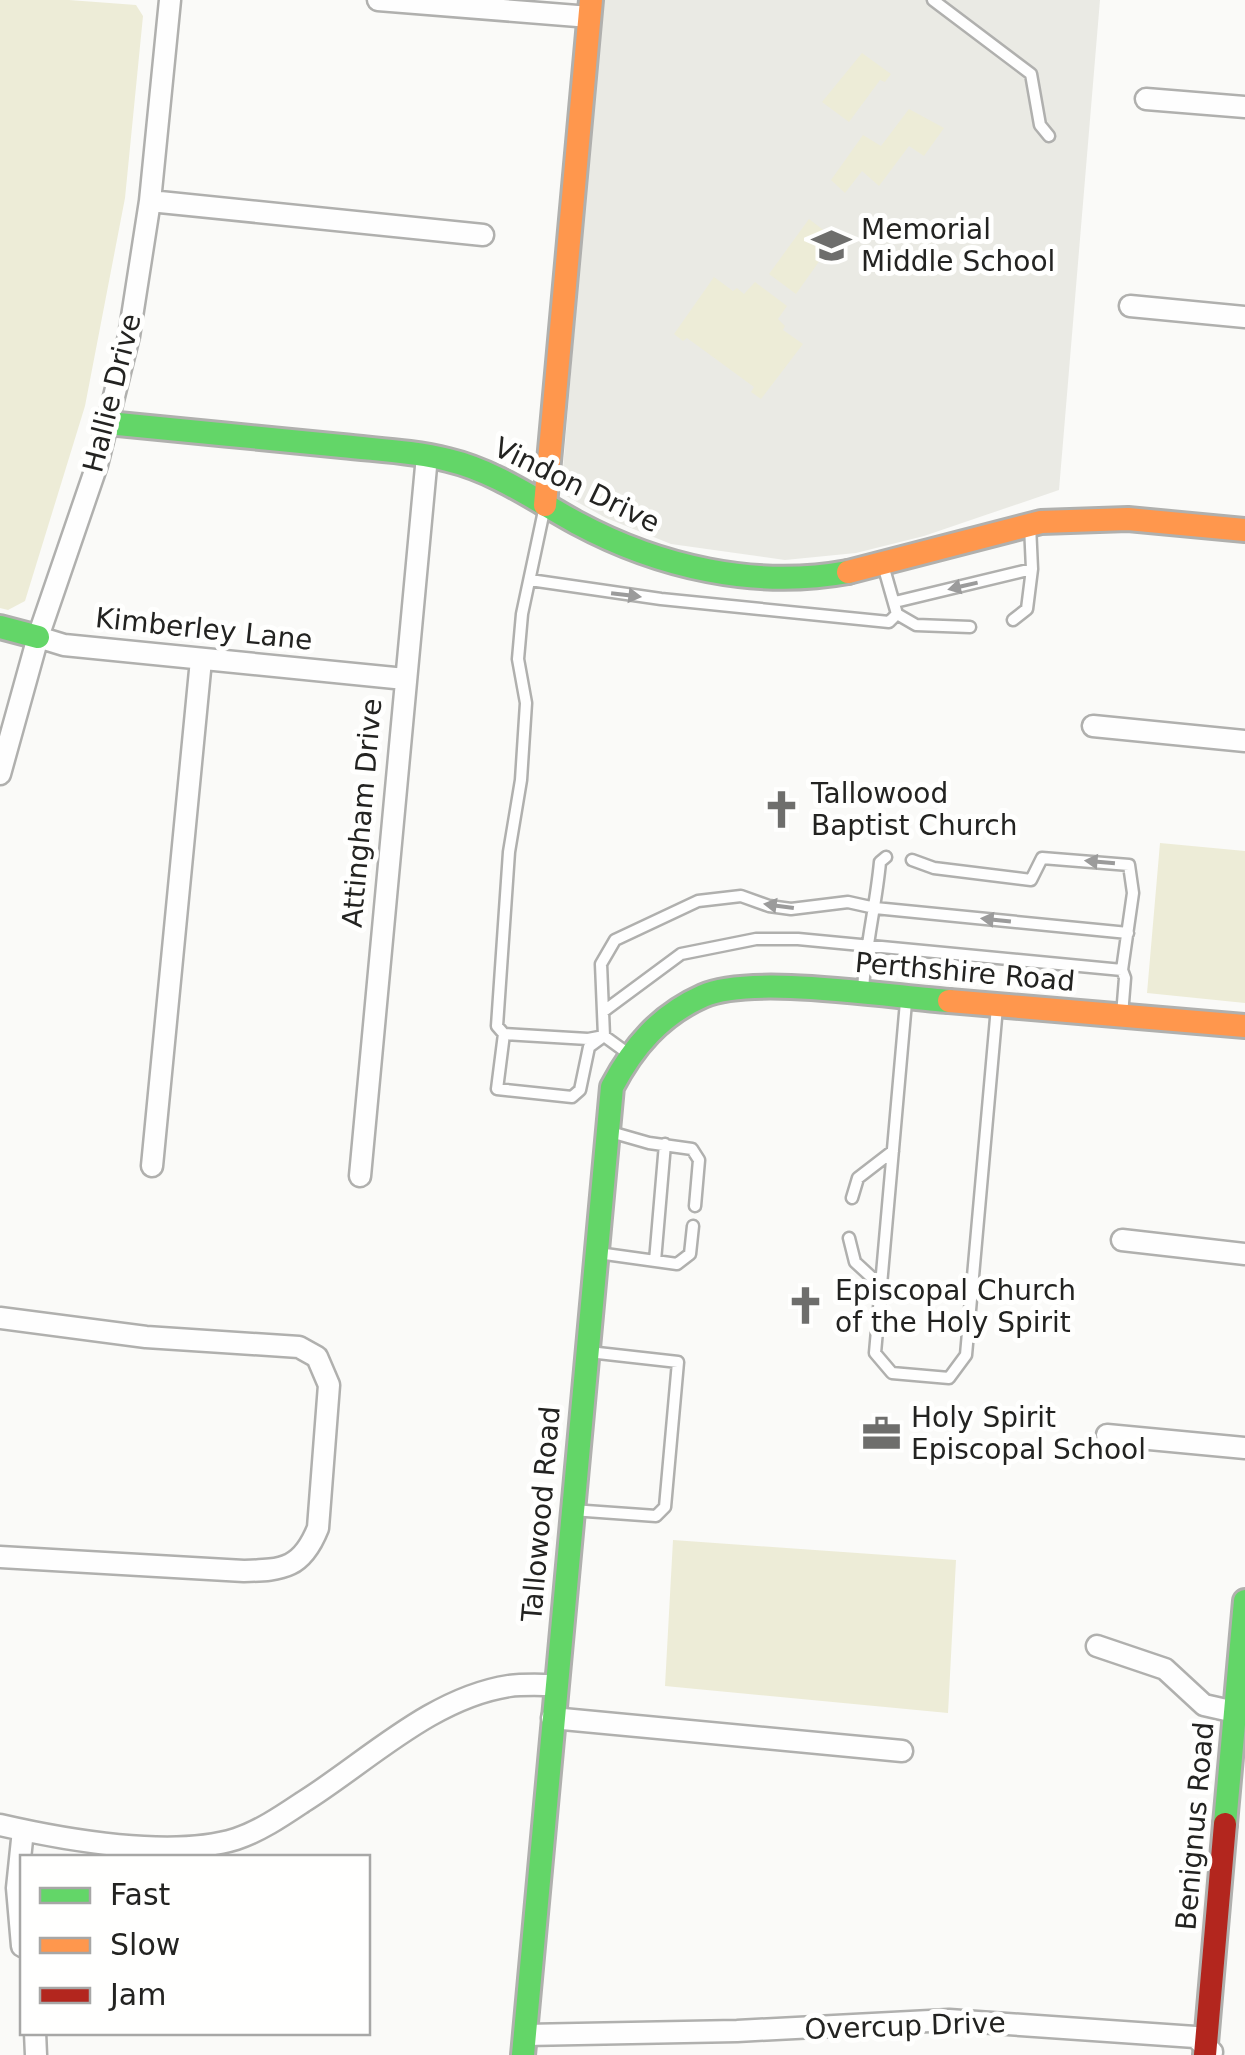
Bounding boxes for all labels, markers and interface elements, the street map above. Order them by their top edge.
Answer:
place label: Memorial Middle School [861,213,1055,278]
school or university icon: Memorial Middle School [810,224,852,266]
street label: Hallie Drive [76,310,148,476]
street label: Vindon Drive [489,431,665,539]
one-way arrow [947,579,978,594]
one-way arrow [611,587,643,603]
street label: Kimberley Lane [94,601,314,657]
street label: Attingham Drive [336,697,388,929]
place label: Tallowood Baptist Church [810,777,1017,842]
church icon: Tallowood Baptist Church [760,788,802,830]
one-way arrow [1084,853,1115,869]
one-way arrow [763,897,794,913]
one-way arrow [979,912,1011,928]
street label: Perthshire Road [854,946,1076,998]
place label: Episcopal Church of the Holy Spirit [835,1274,1076,1339]
church icon: Episcopal Church of the Holy Spirit [784,1285,826,1327]
place label: Holy Spirit Episcopal School [911,1401,1146,1466]
street label: Tallowood Road [515,1405,567,1624]
office icon: Holy Spirit Episcopal School [860,1412,902,1454]
street label: Benignus Road [1169,1720,1221,1932]
legend [20,1855,370,2035]
text: Fast [110,1877,171,1912]
text: Slow [110,1927,180,1962]
text: Jam [108,1977,166,2012]
street label: Overcup Drive [804,2006,1006,2046]

